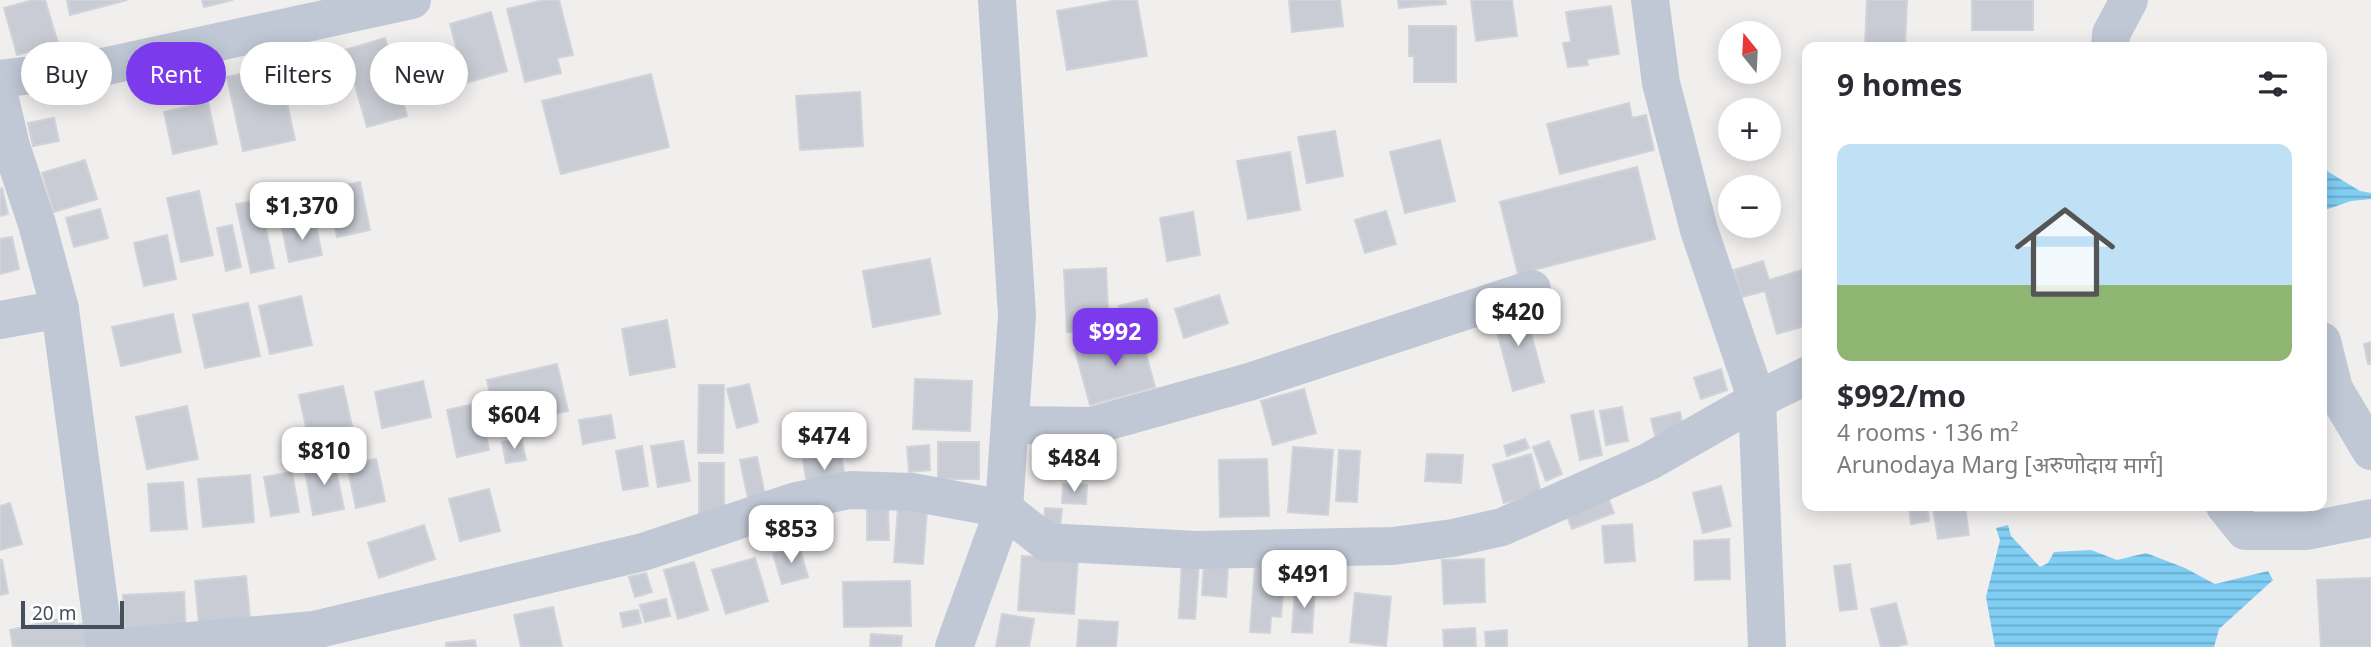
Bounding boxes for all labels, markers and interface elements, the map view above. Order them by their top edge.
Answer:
north arrow [1718,21,1782,84]
map controls [1718,21,1781,238]
chip: Buy [21,42,112,105]
chip: Rent [126,42,226,105]
chip: Filters [240,42,356,105]
chip: New [370,42,468,105]
text: 9 homes [1837,64,1962,105]
icon: filters [2254,65,2292,103]
button: + [1718,98,1781,161]
button: − [1718,175,1781,238]
pin: $1,370 [245,182,359,242]
text: $1,370 [266,189,338,221]
icon: home [2002,189,2128,315]
pin: $420 [1477,288,1559,348]
text: $420 [1492,295,1544,327]
pin: $992 [1074,308,1156,368]
text: $992 [1089,315,1141,347]
text: $992/mo [1837,375,1966,416]
pin: $604 [473,392,555,451]
text: $604 [488,398,540,430]
pin: $474 [783,412,865,472]
text: 4 rooms · 136 m² [1837,416,2019,448]
text: $474 [798,419,850,451]
pin: $810 [283,428,365,487]
text: $810 [298,434,350,466]
pin: $484 [1033,434,1115,494]
text: $484 [1048,441,1100,473]
text: Arunodaya Marg [अरुणोदा‍य मार्ग] [1837,448,2164,480]
pin: $853 [750,505,832,565]
text: $853 [765,512,817,544]
pin: $491 [1263,550,1345,610]
text: $491 [1278,557,1330,589]
scale bar [21,598,124,630]
text: 20 m [32,600,76,626]

